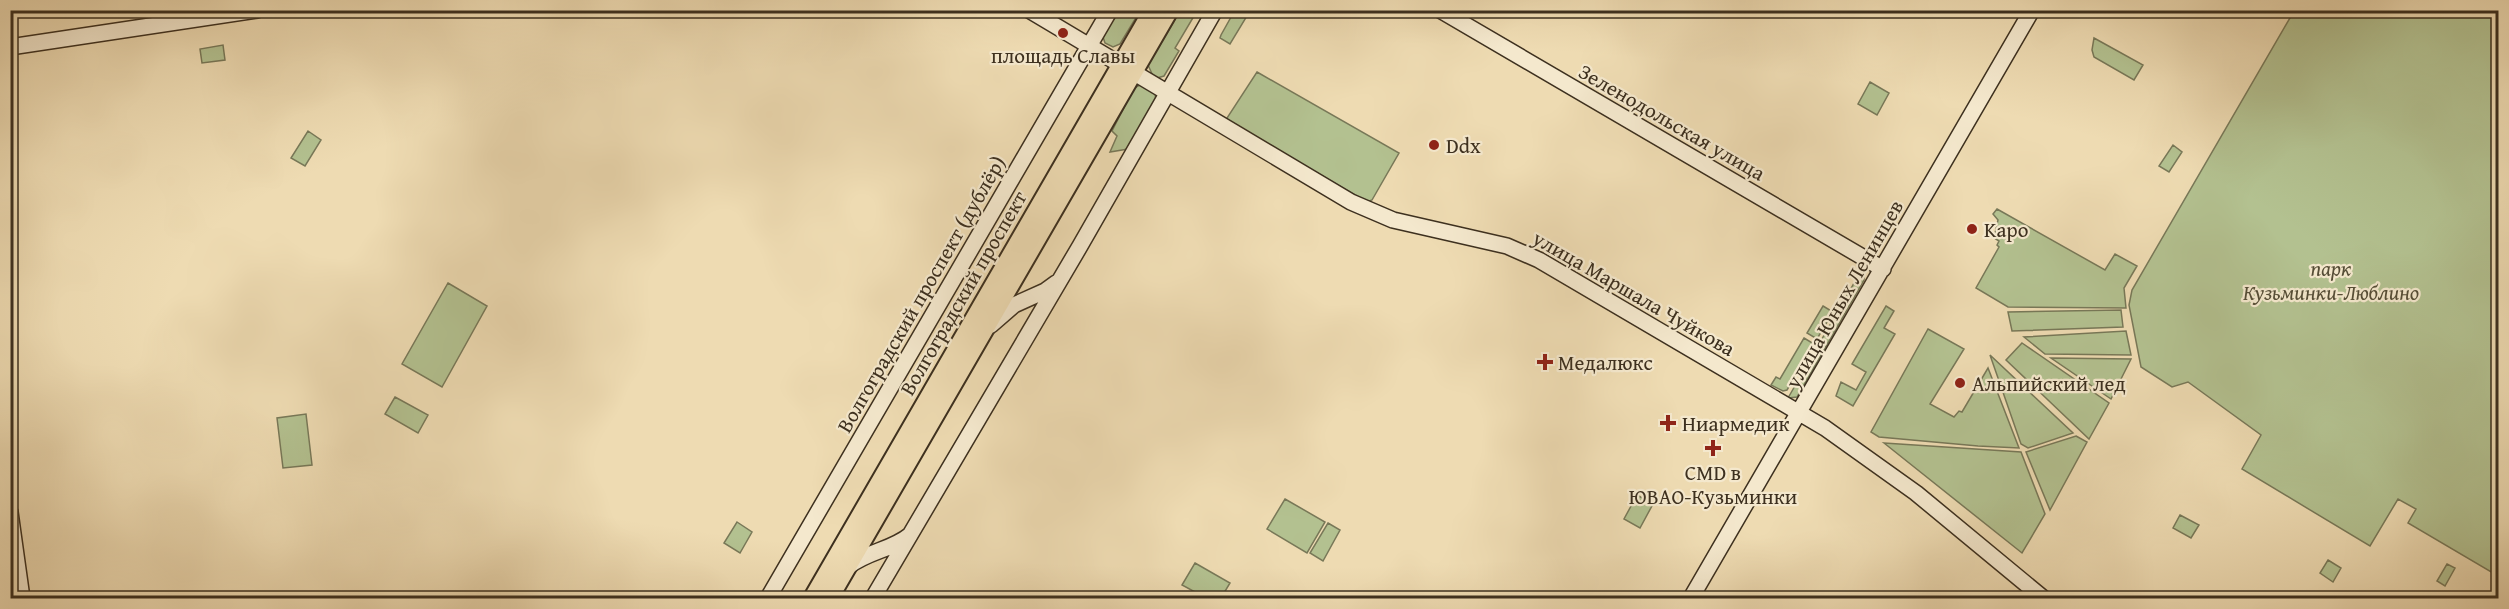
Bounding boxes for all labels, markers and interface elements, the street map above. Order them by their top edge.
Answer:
marker: площадь Славы [1056,26,1070,40]
place label: площадь Славы [991,40,1135,71]
street label: Зеленодольская улица [1573,56,1771,188]
place label: Ddx [1446,130,1481,161]
marker: Ddx [1427,138,1441,152]
street label: Волгоградский проспект (дублёр) [829,150,1013,438]
street label: Волгоградский проспект [892,185,1034,401]
street label: улица Юных Ленинцев [1777,194,1911,395]
place label: Kapo [1984,214,2028,245]
street label: улица Маршала Чуйкова [1526,222,1741,364]
marker: Kapo [1965,222,1979,236]
park label: парк Кузьминки-Люблино [2243,253,2419,308]
place label: Медалюкс [1558,347,1653,378]
marker: Медалюкс [1536,353,1554,371]
place label: Альпийский лед [1972,368,2126,399]
marker: Альпийский лед [1953,376,1967,390]
place label: Ниармедик [1682,408,1790,439]
marker: Ниармедик [1659,414,1677,432]
marker: CMD в ЮВАО-Кузьминки [1704,439,1722,457]
place label: CMD в ЮВАО-Кузьминки [1629,457,1797,512]

